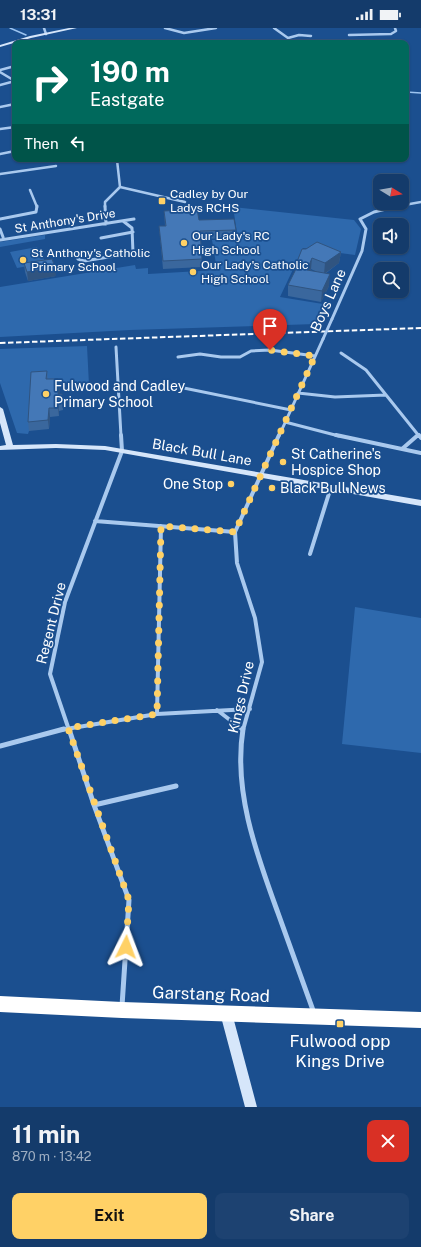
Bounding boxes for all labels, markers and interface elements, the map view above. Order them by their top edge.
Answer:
text: 13:31 [20,6,57,23]
text: 190 m [90,55,170,88]
icon: right [24,56,76,108]
text: Eastgate [90,89,165,110]
icon: left [67,132,89,154]
text: Then [24,135,59,152]
north arrow [373,174,409,210]
map controls [373,174,409,298]
place label: Cadley by Our Ladys RCHS [170,187,249,215]
marker: Cadley by Our Ladys RCHS [157,196,167,206]
street label: St Anthony's Drive [14,206,117,236]
button: sound [373,218,409,254]
place label: Our Lady's RC High School [192,229,270,257]
marker: Our Lady's RC High School [179,238,189,248]
place label: St Anthony's Catholic Primary School [31,246,150,274]
marker: St Anthony's Catholic Primary School [18,255,28,265]
place label: Our Lady's Catholic High School [201,258,309,286]
button: search [373,262,409,298]
street label: Boys Lane [307,266,349,334]
marker: Our Lady's Catholic High School [188,267,198,277]
pin [253,309,287,350]
icon: arrive [259,315,281,337]
place label: Fulwood and Cadley Primary School [54,378,186,410]
marker: Fulwood and Cadley Primary School [41,389,51,399]
street label: Black Bull Lane [151,435,253,469]
place label: St Catherine's Hospice Shop [291,446,381,478]
marker: St Catherine's Hospice Shop [278,457,288,467]
place label: One Stop [163,476,223,492]
marker: One Stop [226,479,236,489]
place label: Black Bull News [280,480,386,496]
marker: Black Bull News [267,483,277,493]
street label: Regent Drive [33,580,69,666]
street label: Kings Drive [225,659,257,735]
position arrow [105,926,147,968]
street label: Garstang Road [152,982,270,1006]
marker: Fulwood opp Kings Drive [335,1019,345,1029]
place label: Fulwood opp Kings Drive [290,1031,390,1071]
text: 11 min [12,1120,80,1148]
button: close [367,1120,409,1162]
text: 870 m · 13:42 [12,1149,92,1164]
button: Exit [12,1193,207,1239]
button: Share [215,1193,409,1239]

